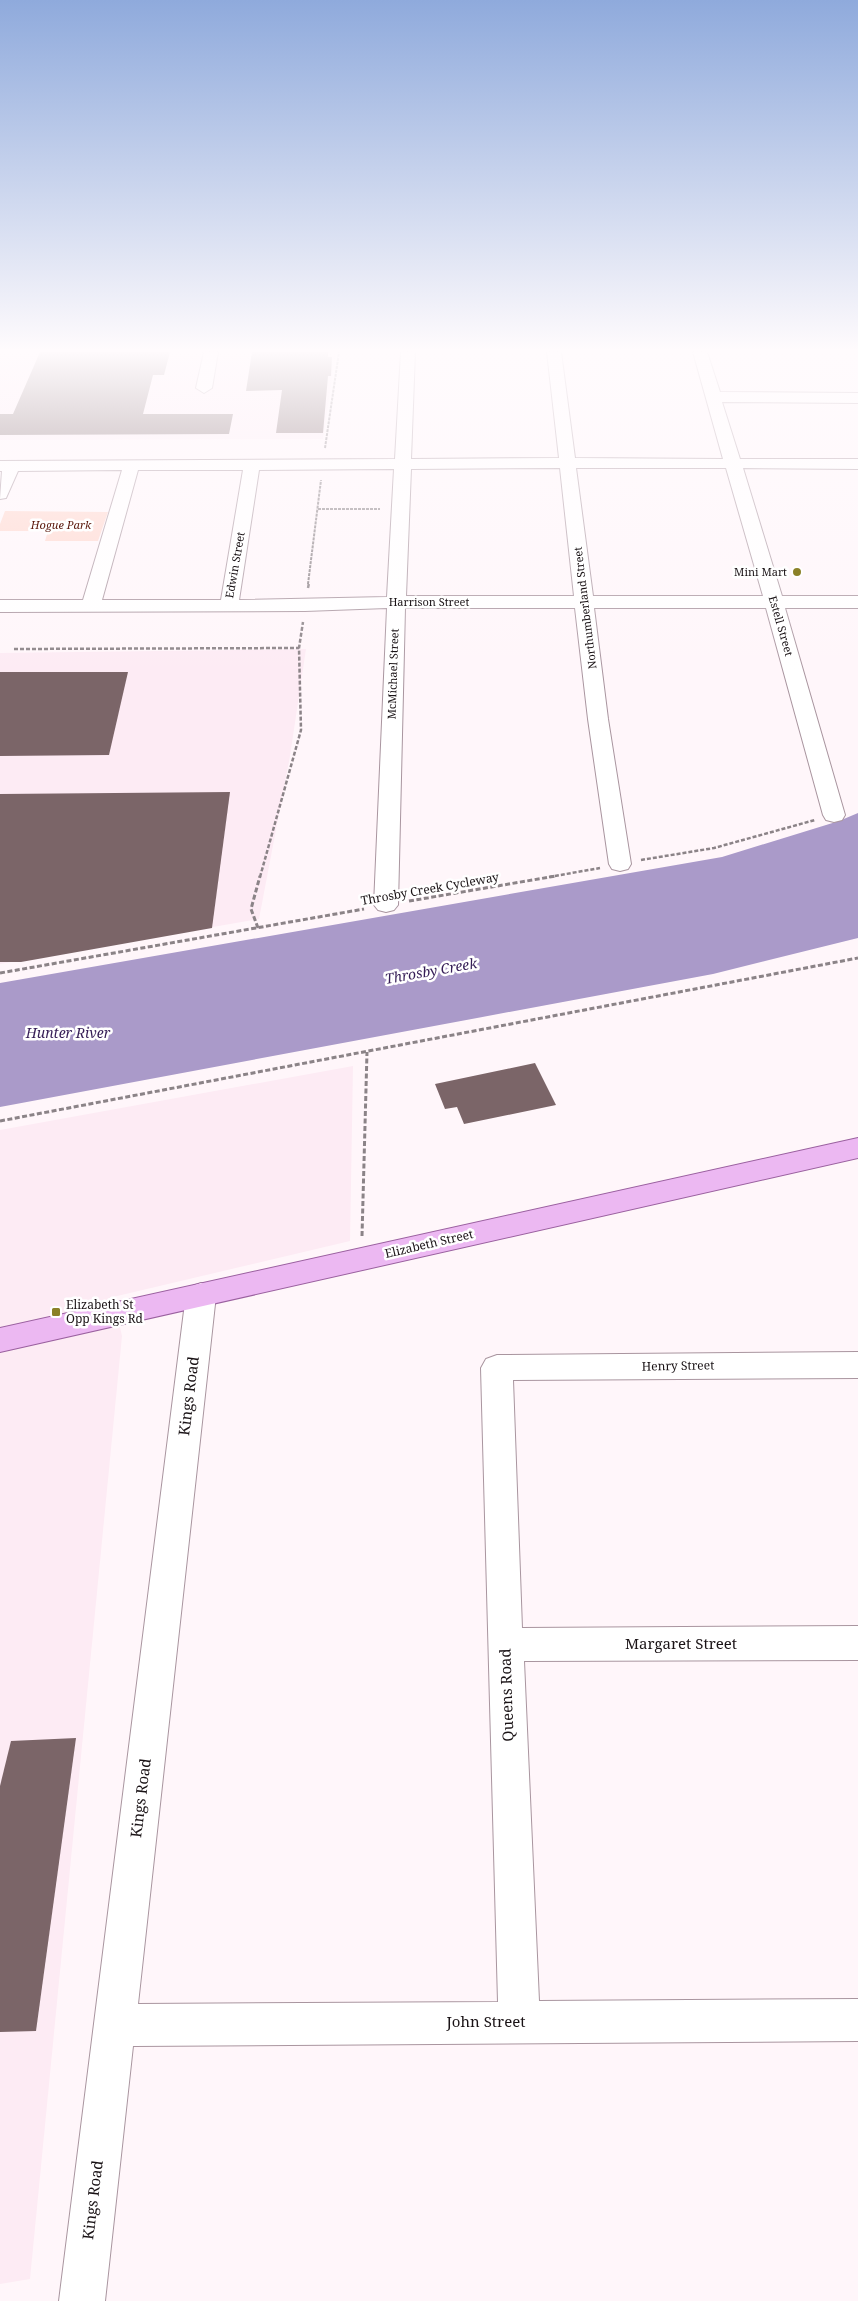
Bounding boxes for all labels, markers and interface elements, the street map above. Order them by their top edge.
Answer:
park label: Hogue Park [30,517,92,532]
street label: Edwin Street [221,530,248,599]
street label: Northumberland Street [570,546,599,670]
place label: Mini Mart [734,564,787,579]
marker: Mini Mart [791,566,803,578]
street label: Harrison Street [389,594,469,609]
street label: Estell Street [766,594,797,658]
street label: McMichael Street [383,628,402,720]
street label: Throsby Creek Cycleway [360,868,500,909]
water label: Throsby Creek [383,953,479,988]
water label: Hunter River [25,1023,111,1042]
street label: Elizabeth Street [383,1225,475,1262]
place label: Elizabeth St Opp Kings Rd [66,1296,144,1327]
marker: Elizabeth St Opp Kings Rd [50,1306,62,1318]
street label: Kings Road [173,1355,203,1437]
street label: Henry Street [641,1356,714,1375]
street label: Margaret Street [625,1633,737,1653]
street label: Queens Road [494,1648,518,1742]
street label: Kings Road [125,1757,155,1839]
street label: John Street [446,2011,525,2031]
street label: Kings Road [77,2159,107,2241]

